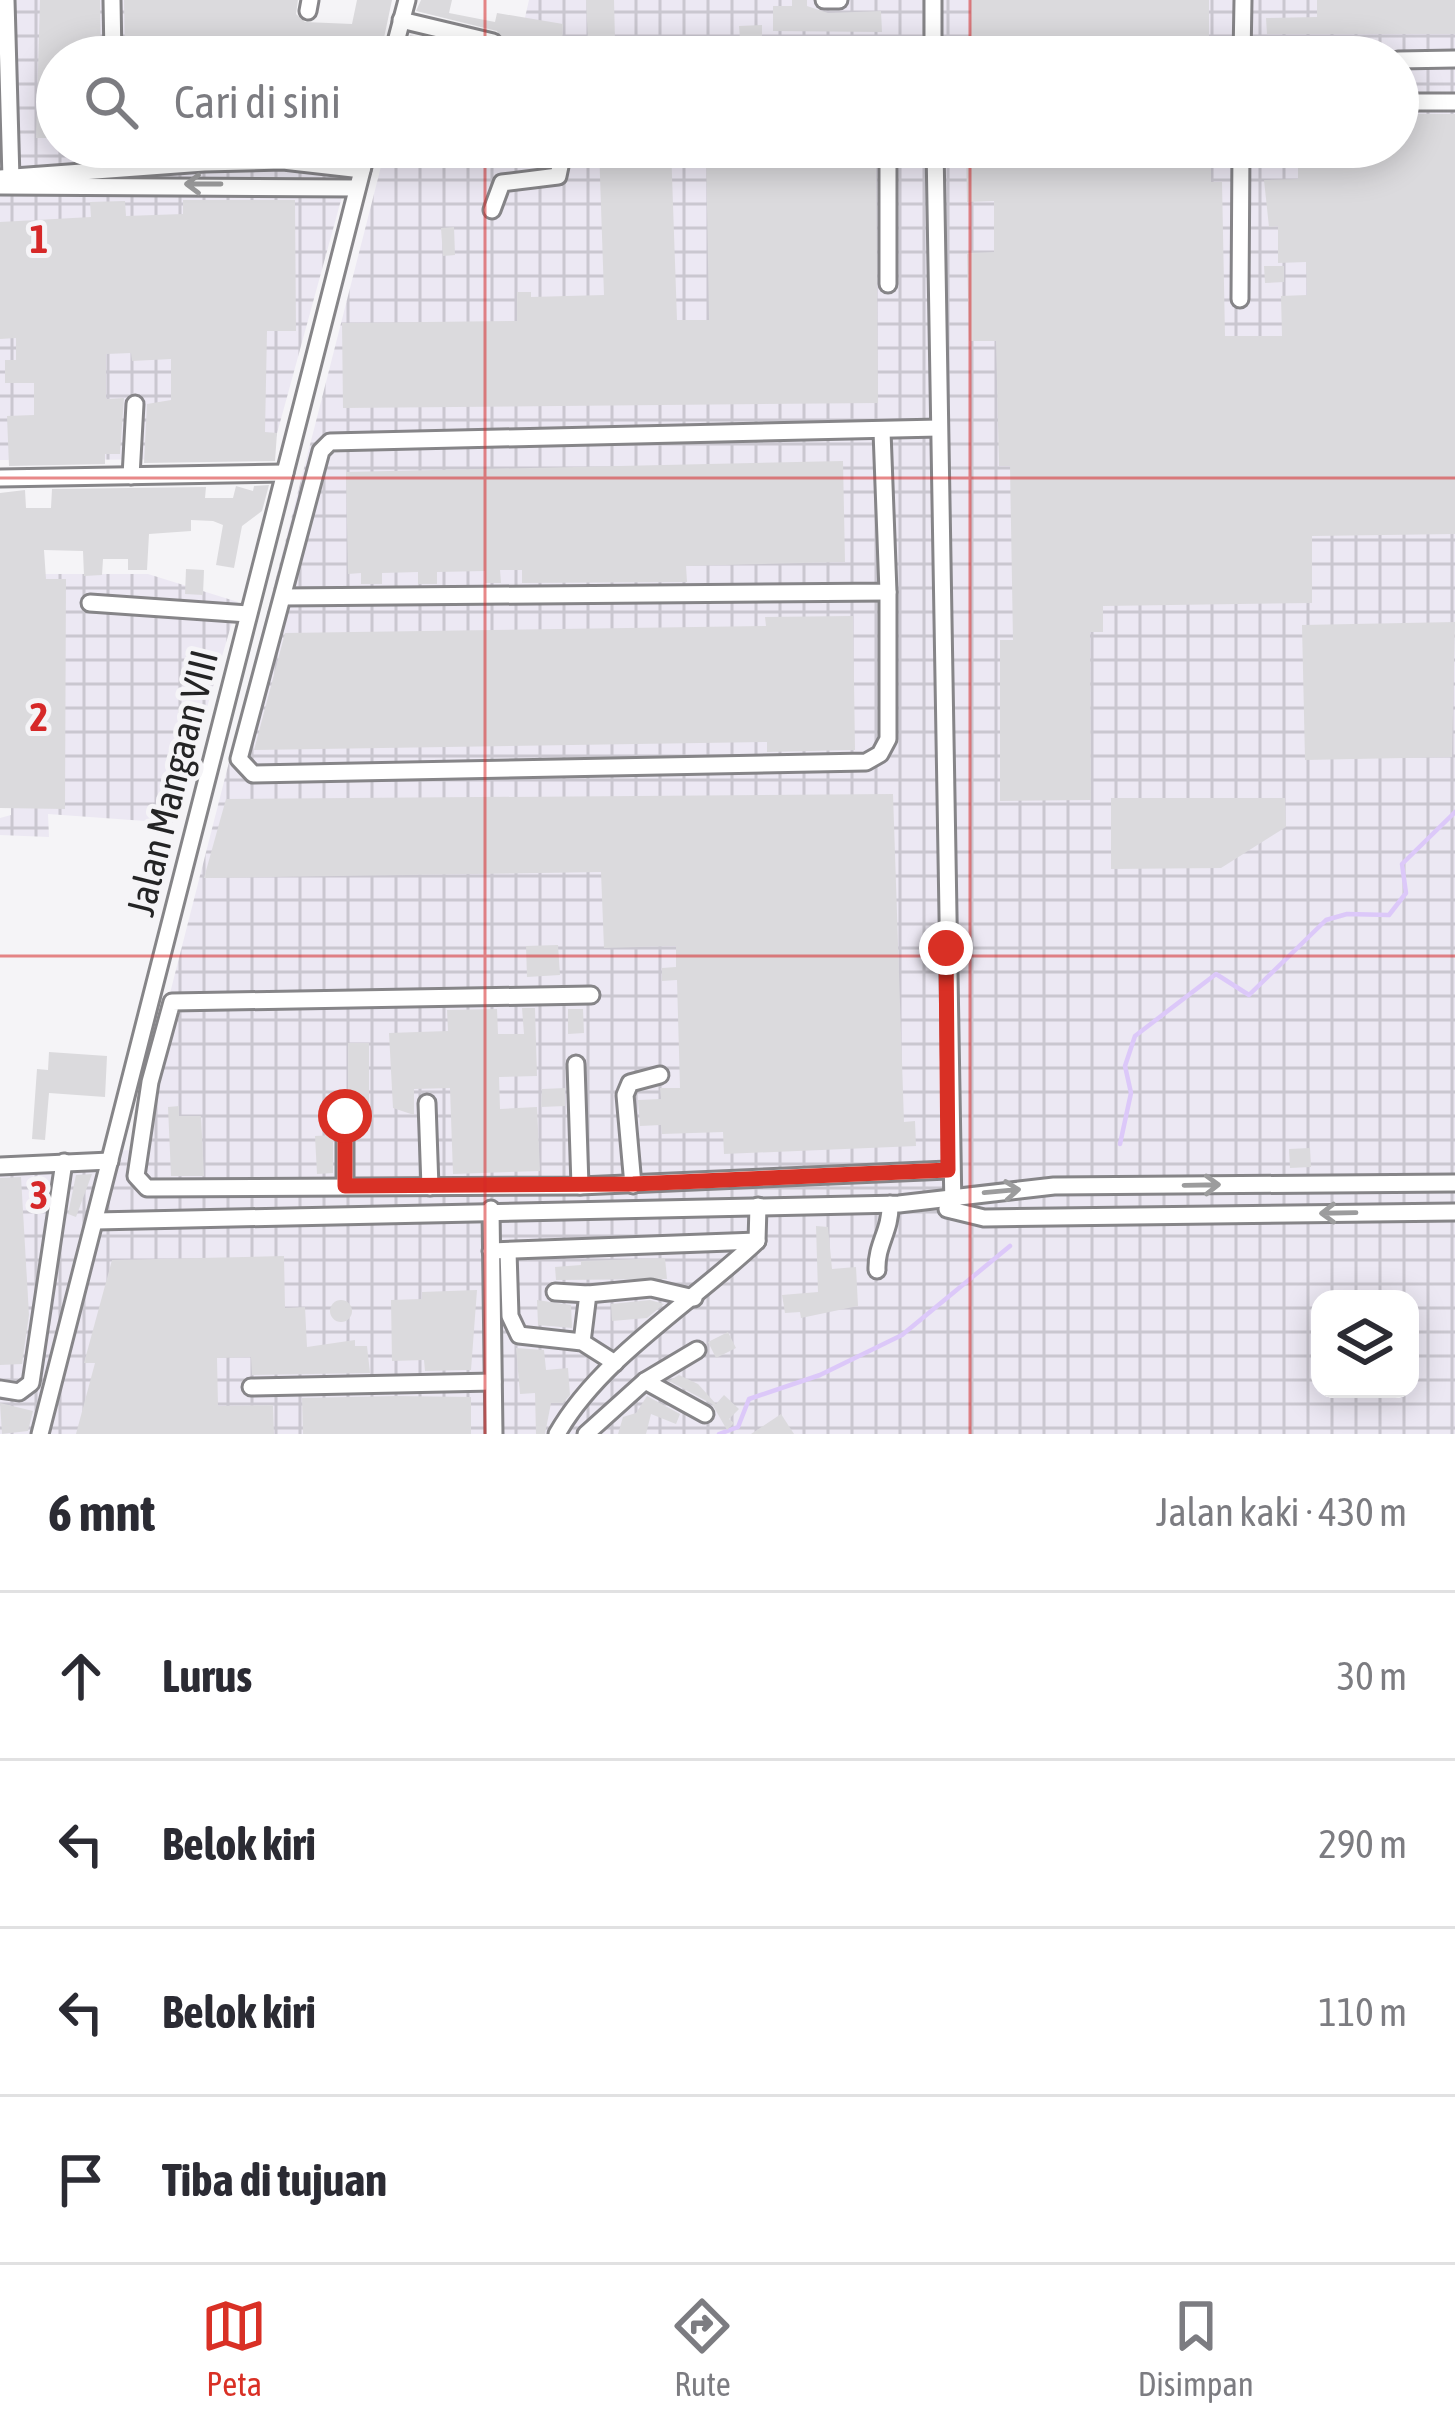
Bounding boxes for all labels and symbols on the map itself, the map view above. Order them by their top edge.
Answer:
one-way arrow [184,173,223,195]
text: 1 [30,217,48,261]
street label: Jalan Mangaan VIII [118,646,226,920]
text: 2 [30,695,48,739]
route end [919,921,973,975]
route start [318,1089,372,1143]
text: 3 [30,1173,48,1217]
one-way arrow [1182,1174,1221,1196]
one-way arrow [982,1179,1021,1202]
one-way arrow [1319,1202,1358,1224]

